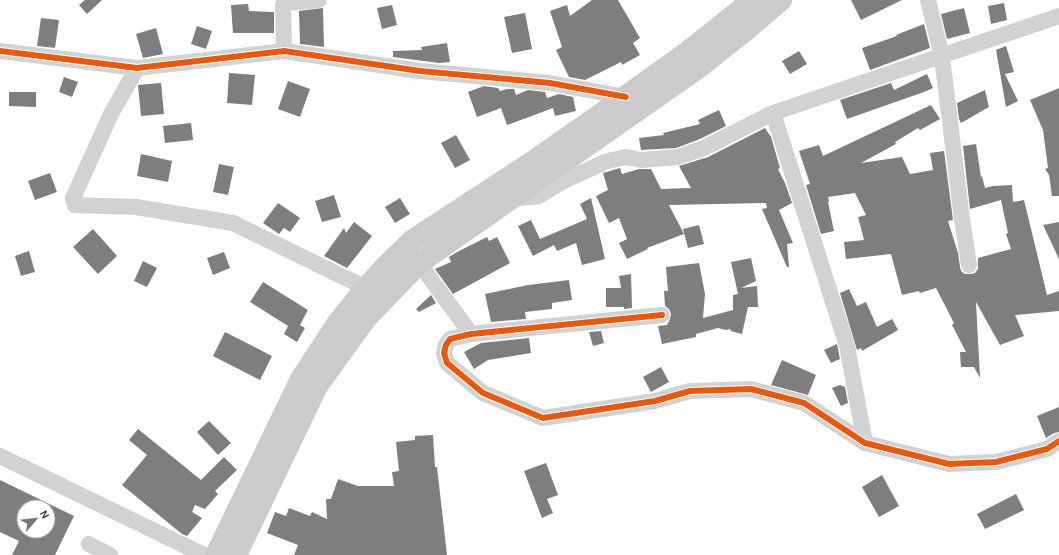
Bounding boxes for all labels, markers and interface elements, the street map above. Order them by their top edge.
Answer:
north arrow [16,499,56,539]
text: N [37,508,52,521]

